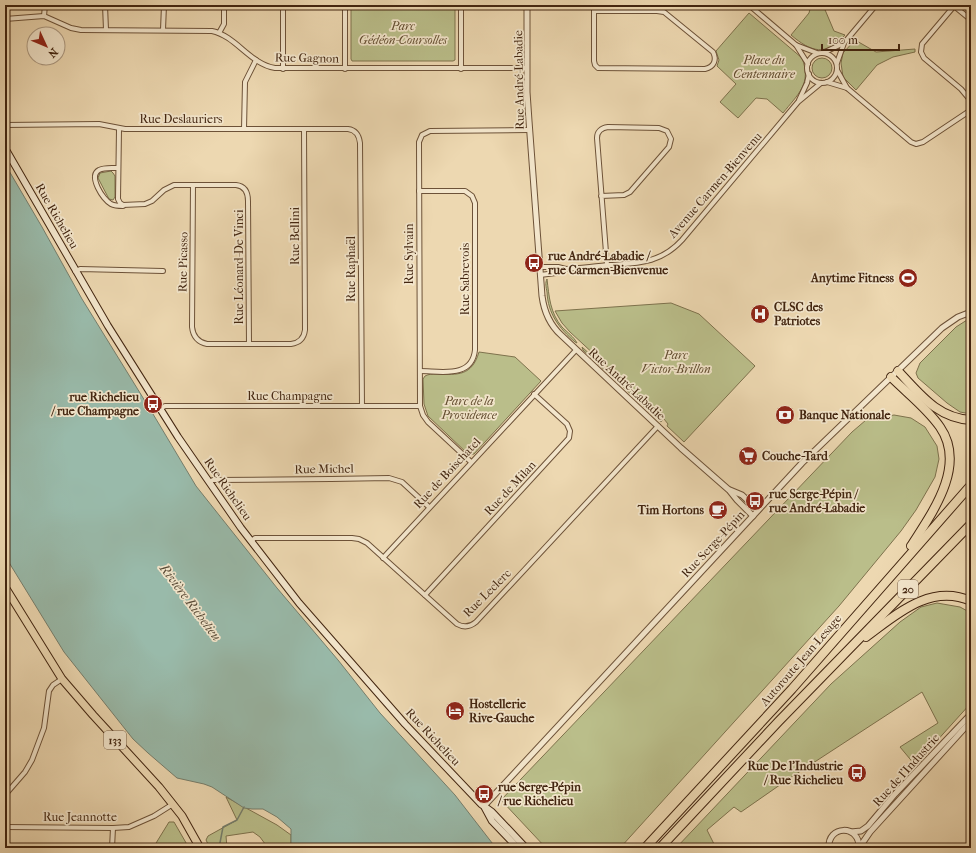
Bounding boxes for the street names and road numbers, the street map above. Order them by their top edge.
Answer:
street label: Rue André-Labadie [511,30,527,130]
street label: Rue Gagnon [275,50,339,66]
street label: Rue Deslauriers [140,112,223,126]
street label: Avenue Carmen-Bienvenu [665,129,765,241]
street label: Rue Richelieu [33,181,81,251]
street label: Rue Bellini [288,206,302,265]
street label: Rue Léonard-De Vinci [232,209,246,324]
street label: Rue Sylvain [402,223,416,285]
street label: Rue Picasso [175,232,191,292]
street label: Rue Raphaël [344,235,358,302]
street label: Rue Sabrevois [458,242,472,315]
street label: Rue André-Labadie [586,345,668,423]
street label: Rue Champagne [247,389,333,403]
street label: Rue de Boischatel [411,434,484,511]
street label: Rue Richelieu [201,455,255,523]
street label: Rue de Milan [481,458,539,518]
street label: Rue Michel [294,461,354,477]
street label: Rue Serge-Pépin [678,508,748,580]
street label: Rue Leclerc [460,566,514,620]
road number: 20 [898,580,918,598]
street label: Autoroute Jean-Lesage [757,611,845,709]
street label: Rue Richelieu [403,705,463,769]
road number: 133 [104,731,126,749]
street label: Rue de l'Industrie [870,731,942,809]
street label: Rue Jeannotte [43,810,117,824]

